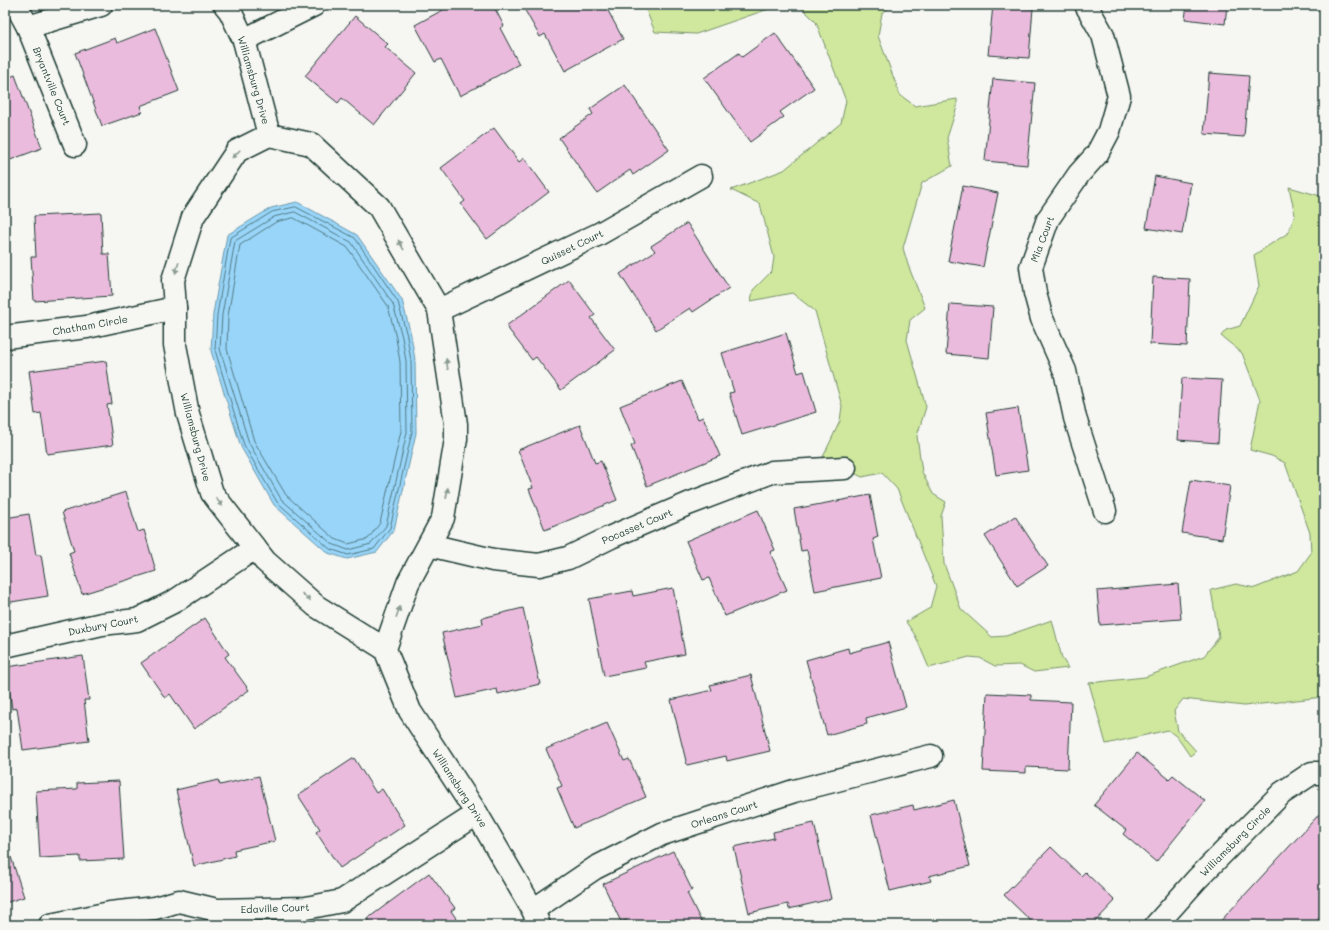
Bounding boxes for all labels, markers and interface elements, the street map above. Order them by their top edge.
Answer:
street label: Williamsburg Drive [235,34,273,126]
street label: Bryantville Court [30,45,74,127]
one-way arrow [231,149,241,159]
street label: Mia Court [1027,214,1057,264]
street label: Quisset Court [538,226,606,268]
one-way arrow [398,239,405,251]
one-way arrow [173,262,179,274]
street label: Chatham Circle [51,311,129,339]
one-way arrow [444,358,450,370]
street label: Williamsburg Drive [177,391,215,483]
one-way arrow [444,487,450,499]
one-way arrow [214,497,223,508]
street label: Pocasset Court [599,505,675,547]
one-way arrow [301,593,312,602]
one-way arrow [395,606,401,618]
street label: Duxbury Court [67,611,139,639]
street label: Williamsburg Drive [429,746,491,830]
street label: Orleans Court [689,797,759,831]
street label: Williamsburg Circle [1197,803,1273,879]
street label: Edaville Court [240,900,310,916]

